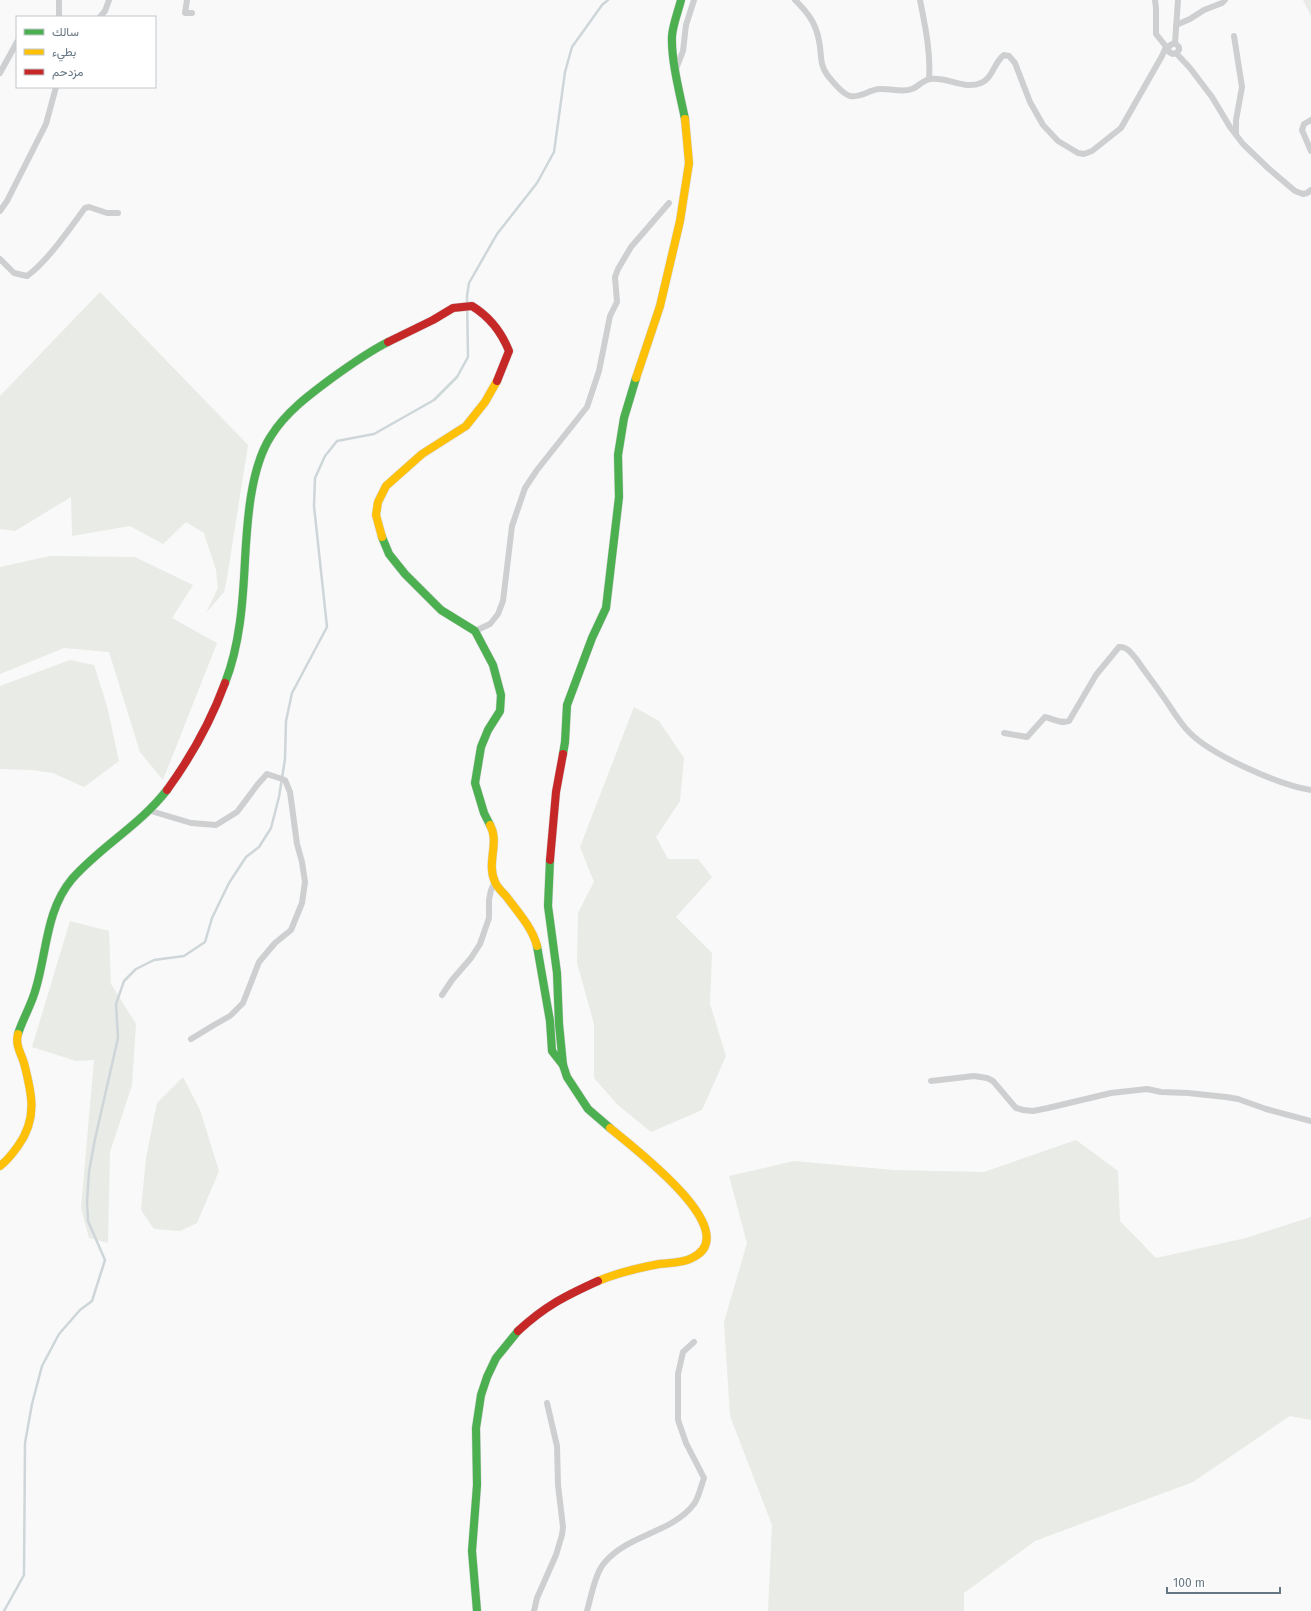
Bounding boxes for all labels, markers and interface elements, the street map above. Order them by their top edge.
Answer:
legend [16,16,156,88]
text: سالك [52,25,79,39]
text: بطيء [52,45,76,62]
text: مزدحم [52,65,83,80]
scale bar [1167,1569,1280,1595]
text: 100 m [1173,1576,1205,1590]

